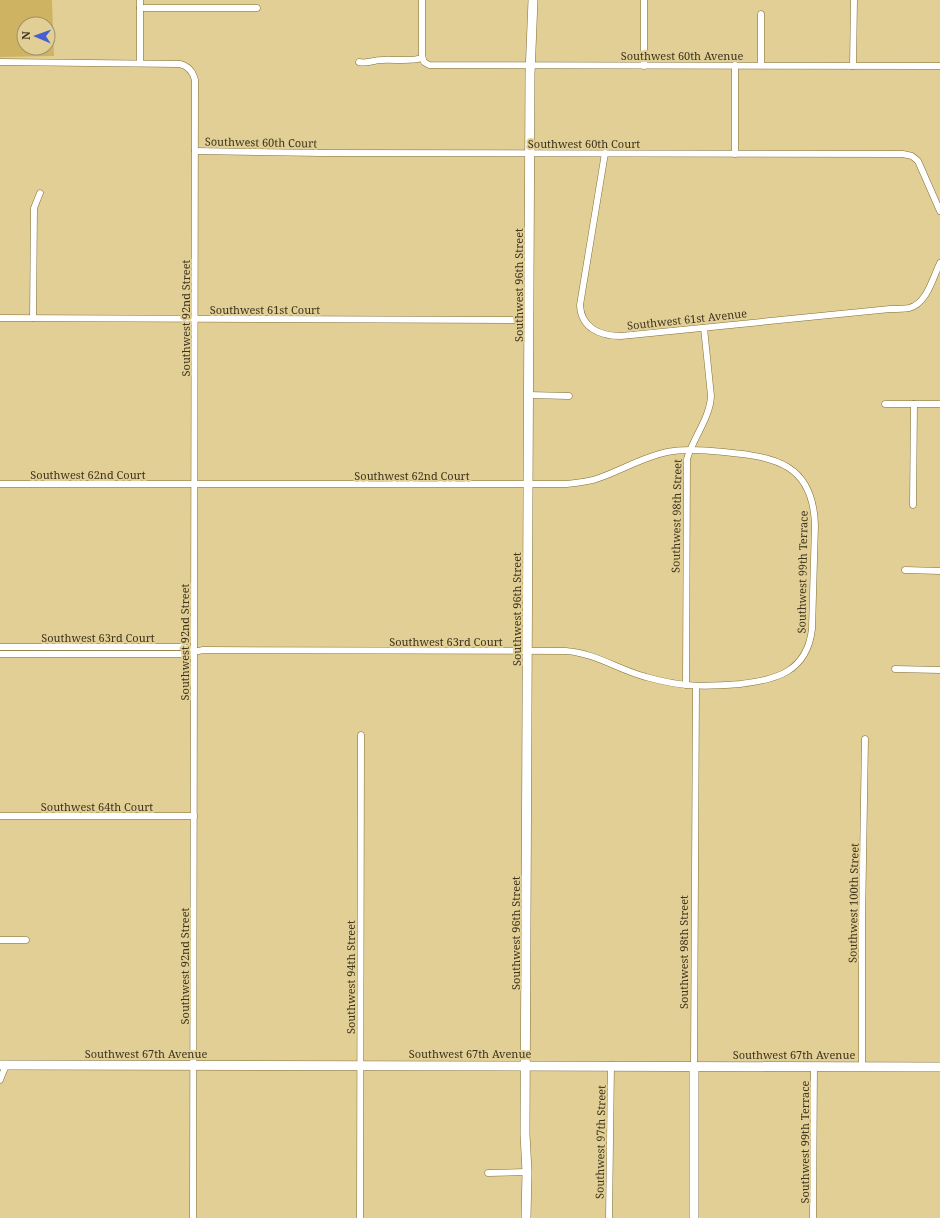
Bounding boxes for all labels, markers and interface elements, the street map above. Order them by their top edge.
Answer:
north arrow [16,16,56,56]
text: N [18,31,33,40]
street label: Southwest 60th Avenue [621,48,743,63]
street label: Southwest 60th Court [205,134,317,150]
street label: Southwest 60th Court [528,136,640,151]
street label: Southwest 96th Street [511,228,526,342]
street label: Southwest 92nd Street [178,259,193,376]
street label: Southwest 61st Court [210,302,320,317]
street label: Southwest 61st Avenue [626,305,748,333]
street label: Southwest 98th Street [668,459,684,573]
street label: Southwest 62nd Court [30,467,146,482]
street label: Southwest 62nd Court [354,468,470,483]
street label: Southwest 99th Terrace [793,510,811,634]
street label: Southwest 96th Street [509,552,524,666]
street label: Southwest 92nd Street [177,583,192,700]
street label: Southwest 63rd Court [41,630,155,645]
street label: Southwest 63rd Court [389,634,503,649]
street label: Southwest 64th Court [41,799,153,814]
street label: Southwest 100th Street [844,843,862,963]
street label: Southwest 96th Street [508,876,523,990]
street label: Southwest 98th Street [676,895,691,1009]
street label: Southwest 92nd Street [177,907,192,1024]
street label: Southwest 94th Street [343,920,358,1034]
street label: Southwest 67th Avenue [85,1046,207,1061]
street label: Southwest 67th Avenue [409,1046,531,1061]
street label: Southwest 67th Avenue [733,1047,855,1062]
street label: Southwest 99th Terrace [797,1080,812,1203]
street label: Southwest 97th Street [592,1085,608,1199]

